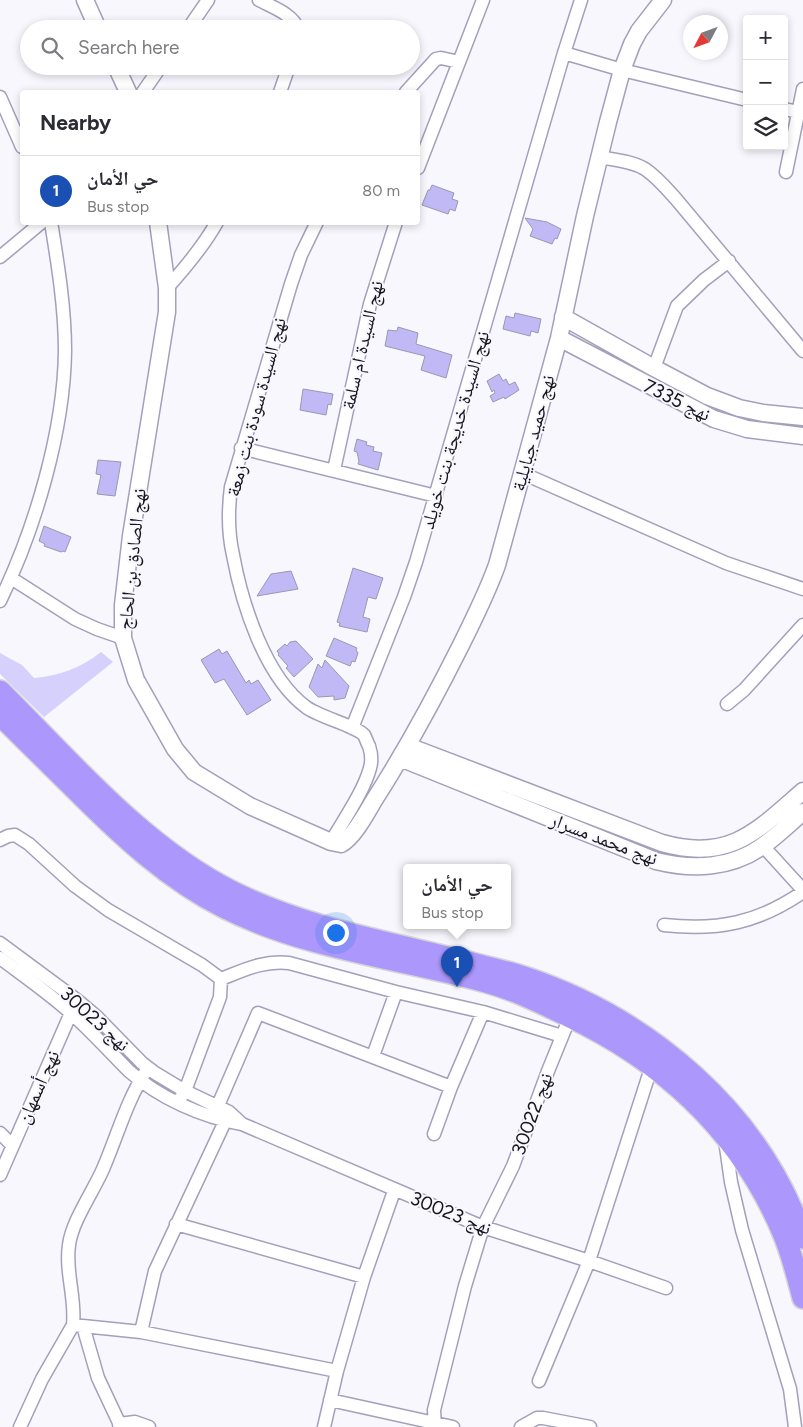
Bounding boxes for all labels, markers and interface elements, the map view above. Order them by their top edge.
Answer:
north arrow [683,15,728,60]
map controls [743,15,788,150]
button: + [743,15,788,60]
search box [20,20,420,75]
icon: search [38,34,66,62]
text: Search here [78,36,180,59]
button: − [743,60,788,105]
button: layers [743,105,788,150]
text: Nearby [40,110,111,135]
text: حي الأمان [87,167,159,190]
text: 1 [53,181,59,200]
text: 80 m [362,181,400,200]
text: Bus stop [87,197,149,216]
street label: نهج السيدة ام سلمة [336,278,390,412]
street label: نهج السيدة سودة بنت زمعة [221,315,292,499]
street label: نهج السيدة خديجة بنت خويلد [416,328,495,532]
street label: نهج حميد جبايلية [506,372,561,494]
street label: نهج 7335 [639,374,714,427]
street label: نهج الصادق بن الحاج [113,487,152,631]
street label: نهج محمد مسرار [546,808,661,871]
popup [403,864,511,929]
text: حي الأمان [421,873,493,896]
text: Bus stop [421,903,483,922]
your location [323,920,349,946]
pin: 1 [441,946,473,987]
street label: نهج 30023 [55,982,134,1057]
street label: نهج أسمهان [12,1047,65,1128]
street label: نهج 30022 [507,1070,558,1159]
street label: نهج 30023 [407,1186,495,1241]

